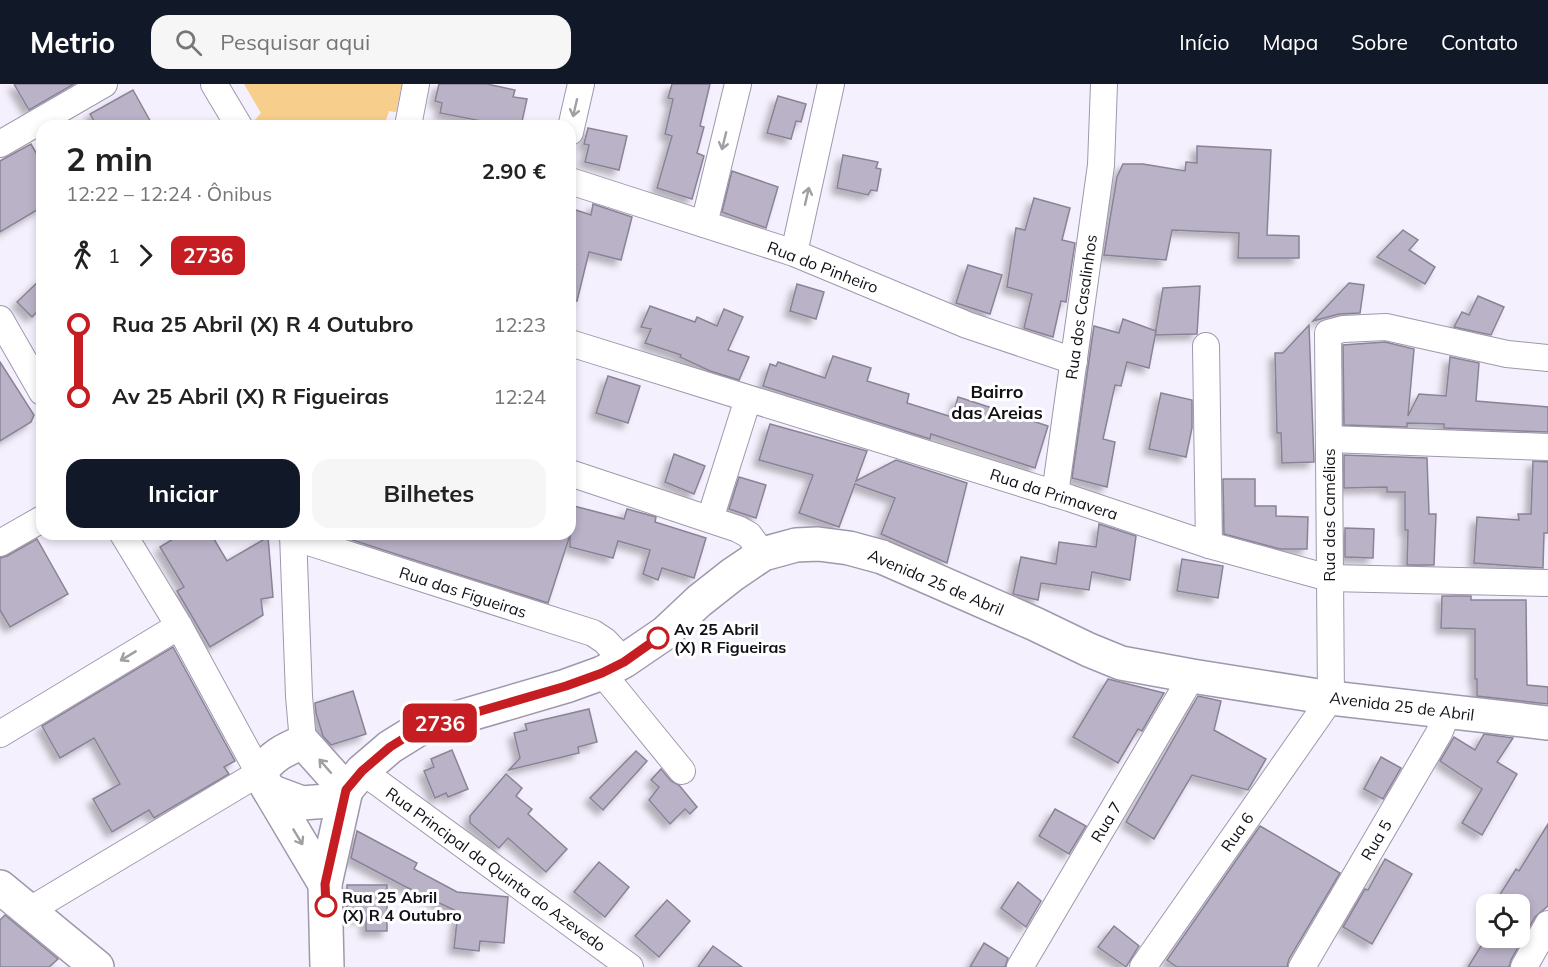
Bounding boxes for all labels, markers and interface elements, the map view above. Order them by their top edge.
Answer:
search box [151,15,571,69]
text: Metrio [30,25,115,60]
icon: search [172,26,205,59]
text: Pesquisar aqui [220,28,370,56]
text: Início [1179,29,1229,55]
text: Mapa [1262,29,1318,55]
text: Sobre [1351,29,1408,55]
text: Contato [1441,29,1518,55]
one-way arrow [569,98,581,117]
one-way arrow [718,131,730,150]
text: 2 min [66,138,153,179]
text: 2.90 € [482,157,546,185]
text: 12:22 – 12:24 · Ônibus [66,181,272,206]
one-way arrow [801,186,813,205]
street label: Rua dos Casalinhos [1061,233,1101,381]
street label: Rua do Pinheiro [765,237,881,297]
icon: walk [66,239,99,272]
icon: forward [129,239,162,272]
text: 2736 [183,242,233,268]
text: 1 [108,243,120,268]
text: Rua 25 Abril (X) R 4 Outubro [112,310,414,338]
text: 12:23 [493,312,546,337]
district label: Bairro das Areias [951,380,1043,424]
text: Av 25 Abril (X) R Figueiras [112,382,389,410]
text: 12:24 [493,384,546,409]
street label: Rua das Camélias [1319,448,1339,582]
button: Iniciar [66,459,300,528]
button: Bilhetes [312,459,546,528]
street label: Rua da Primavera [988,464,1120,524]
street label: Avenida 25 de Abril [865,544,1007,620]
street label: Rua das Figueiras [397,562,529,622]
place label: Av 25 Abril (X) R Figueiras [674,619,786,657]
marker: Av 25 Abril (X) R Figueiras [647,627,669,649]
one-way arrow [120,651,137,663]
street label: Avenida 25 de Abril [1329,687,1475,725]
line badge: 2736 [398,704,482,742]
text: 2736 [415,710,465,736]
one-way arrow [318,759,332,774]
street label: Rua Principal da Quinta do Azevedo [382,782,610,956]
street label: Rua 7 [1086,798,1126,846]
street label: Rua 6 [1216,808,1258,856]
street label: Rua 5 [1356,816,1396,864]
one-way arrow [292,828,304,845]
place label: Rua 25 Abril (X) R 4 Outubro [342,887,462,925]
map controls [1476,894,1530,948]
button: locate [1476,894,1530,948]
marker: Rua 25 Abril (X) R 4 Outubro [315,895,337,917]

